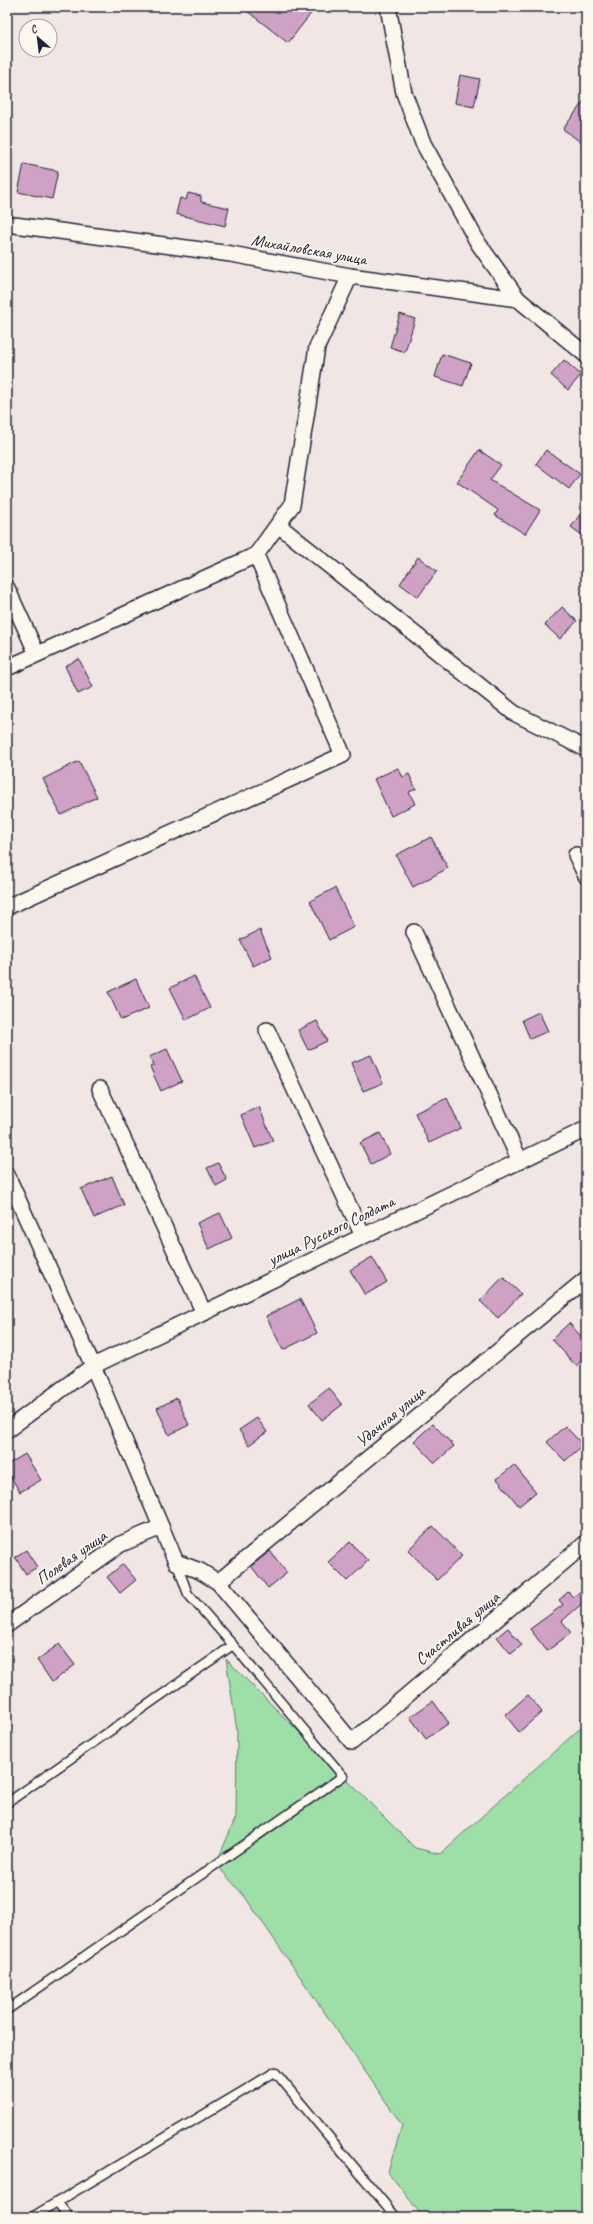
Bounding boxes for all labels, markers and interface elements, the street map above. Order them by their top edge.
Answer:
north arrow [18,18,58,58]
text: С [28,21,40,37]
street label: Михайловская улица [250,229,370,270]
street label: улица Русского Солдата [264,1190,400,1271]
street label: Удачная улица [351,1380,431,1451]
street label: Полевая улица [32,1525,112,1589]
street label: Счастливая улица [411,1586,505,1670]

